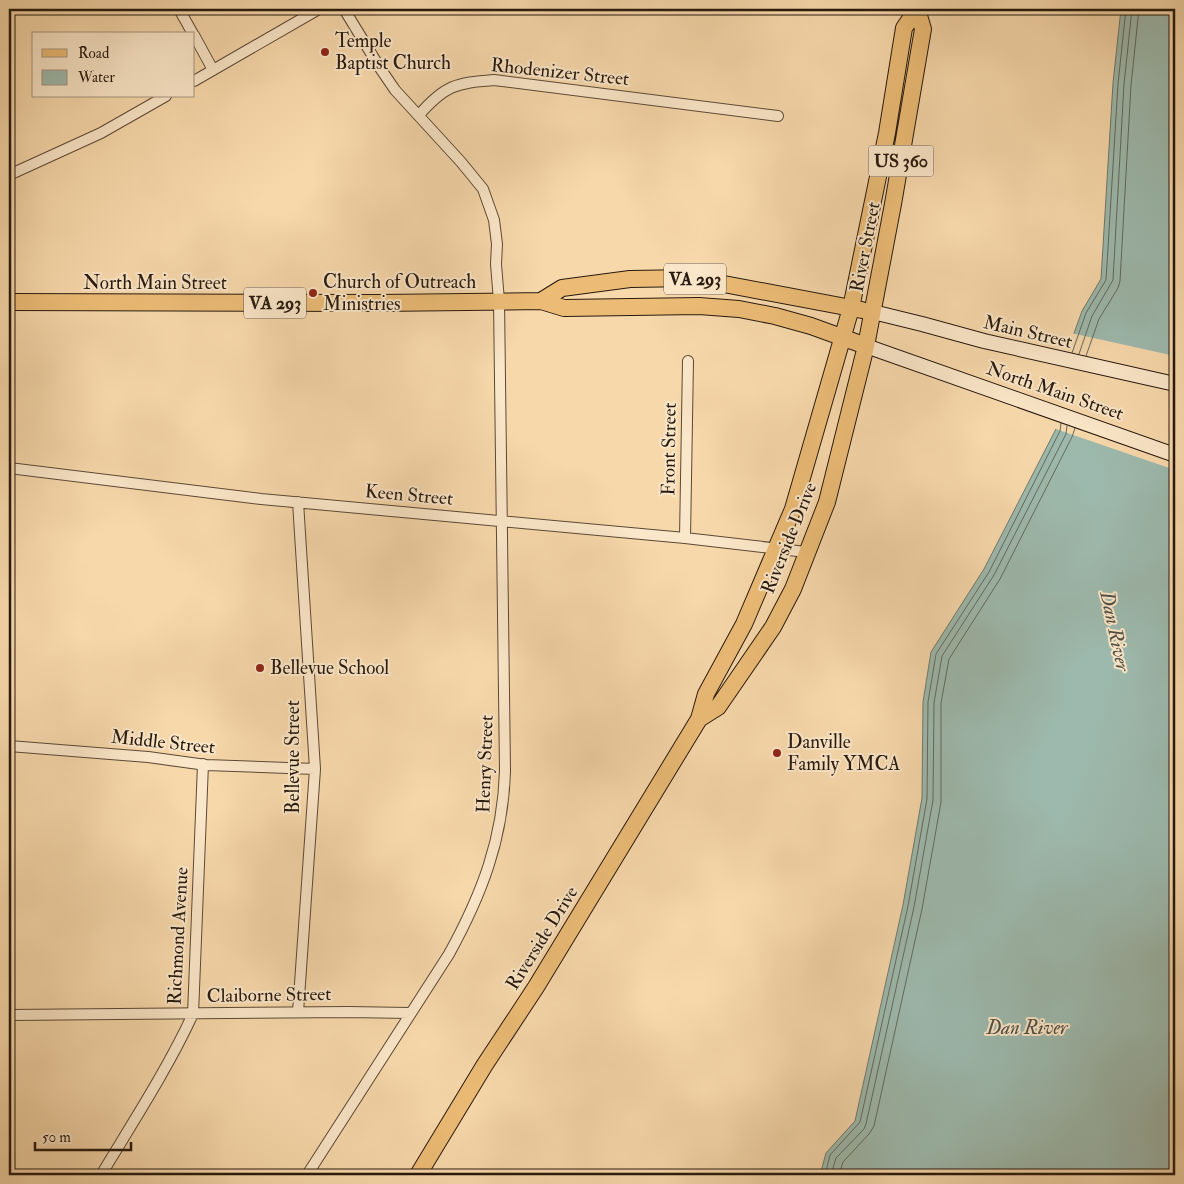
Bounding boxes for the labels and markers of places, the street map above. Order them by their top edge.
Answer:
place label: Temple Baptist Church [335,29,451,76]
marker: Temple Baptist Church [319,46,331,58]
place label: Church of Outreach Ministries [323,270,476,316]
marker: Church of Outreach Ministries [307,287,319,299]
place label: Bellevue School [270,656,389,680]
marker: Bellevue School [254,662,266,674]
place label: Danville Family YMCA [787,730,900,776]
marker: Danville Family YMCA [771,747,783,759]

